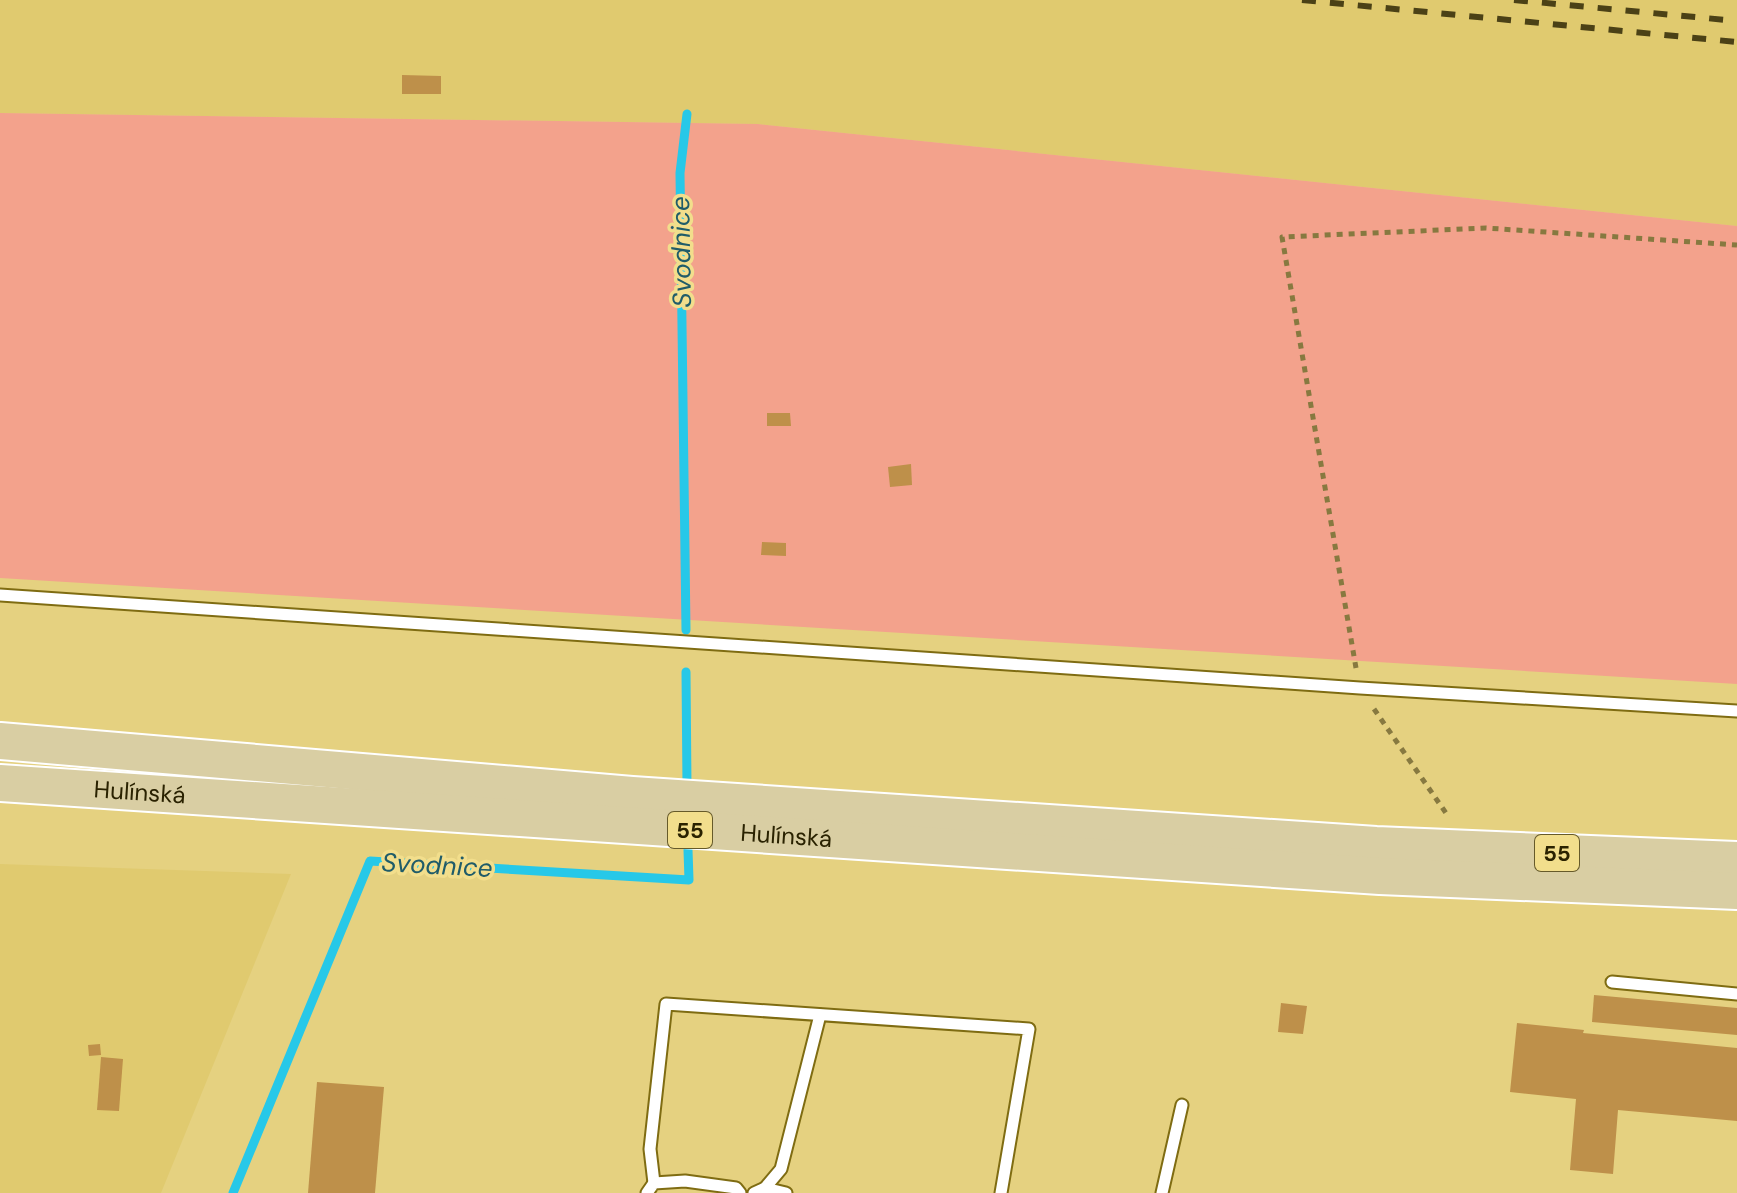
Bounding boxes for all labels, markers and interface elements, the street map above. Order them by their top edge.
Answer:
water label: Svodnice [663,196,699,308]
street label: Hulínská [93,773,187,810]
road number: 55 [668,812,712,848]
street label: Hulínská [739,817,833,854]
road number: 55 [1535,835,1579,871]
water label: Svodnice [380,845,494,885]

